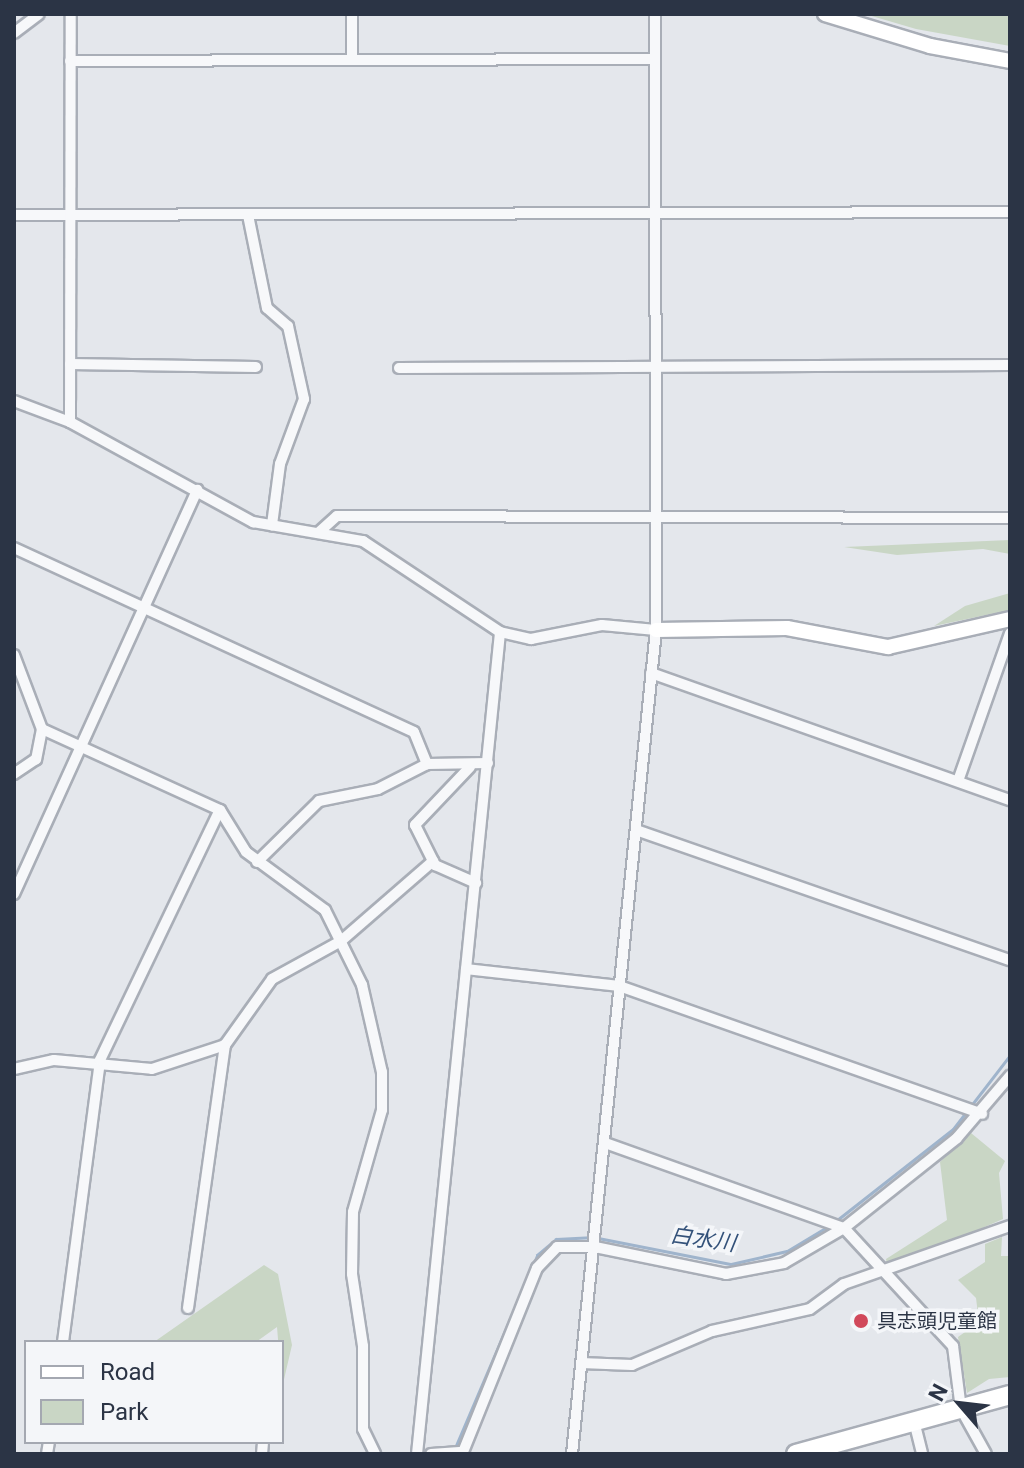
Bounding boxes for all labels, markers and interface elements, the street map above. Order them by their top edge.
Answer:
water label: 白水川 [668,1221,738,1257]
place label: 具志頭児童館 [877,1309,997,1333]
marker: 具志頭児童館 [852,1312,870,1330]
legend [24,1340,284,1444]
text: Road [100,1358,155,1386]
north arrow [920,1364,1000,1444]
text: N [924,1380,953,1405]
text: Park [100,1398,148,1426]

